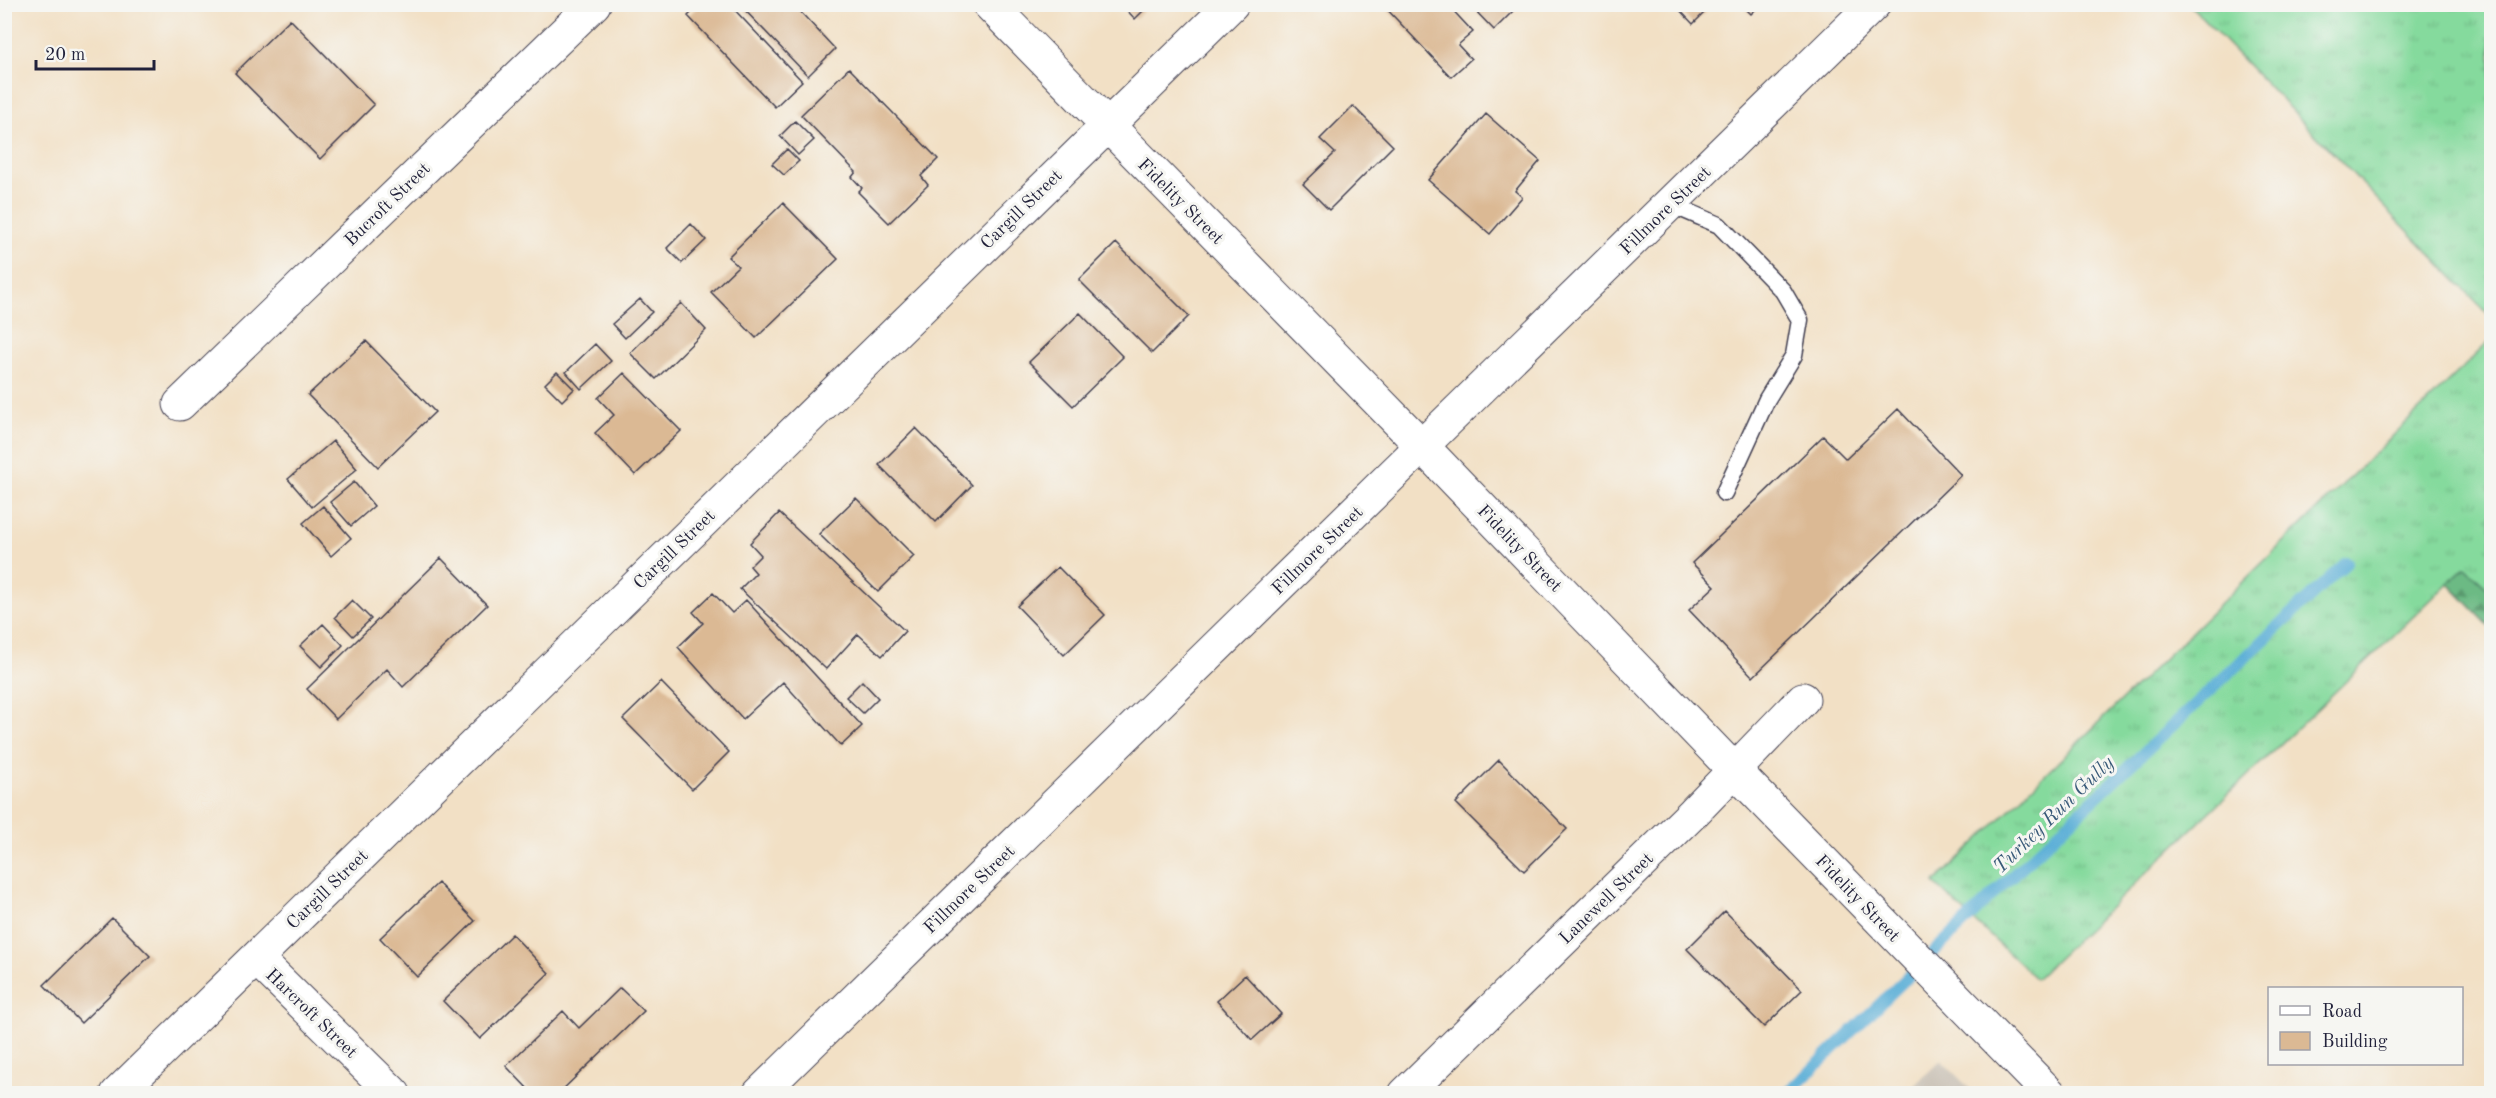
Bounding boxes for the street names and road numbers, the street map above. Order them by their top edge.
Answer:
street label: Fidelity Street [1134,155,1227,248]
street label: Bucroft Street [341,160,434,250]
street label: Fillmore Street [1617,163,1715,258]
street label: Cargill Street [978,167,1066,253]
street label: Fidelity Street [1474,502,1565,596]
street label: Fillmore Street [1269,503,1367,598]
street label: Cargill Street [631,507,719,593]
street label: Fillmore Street [921,842,1019,937]
street label: Cargill Street [284,847,372,933]
street label: Lanewell Street [1556,850,1657,948]
street label: Fidelity Street [1812,852,1903,946]
street label: Harcroft Street [262,966,361,1062]

